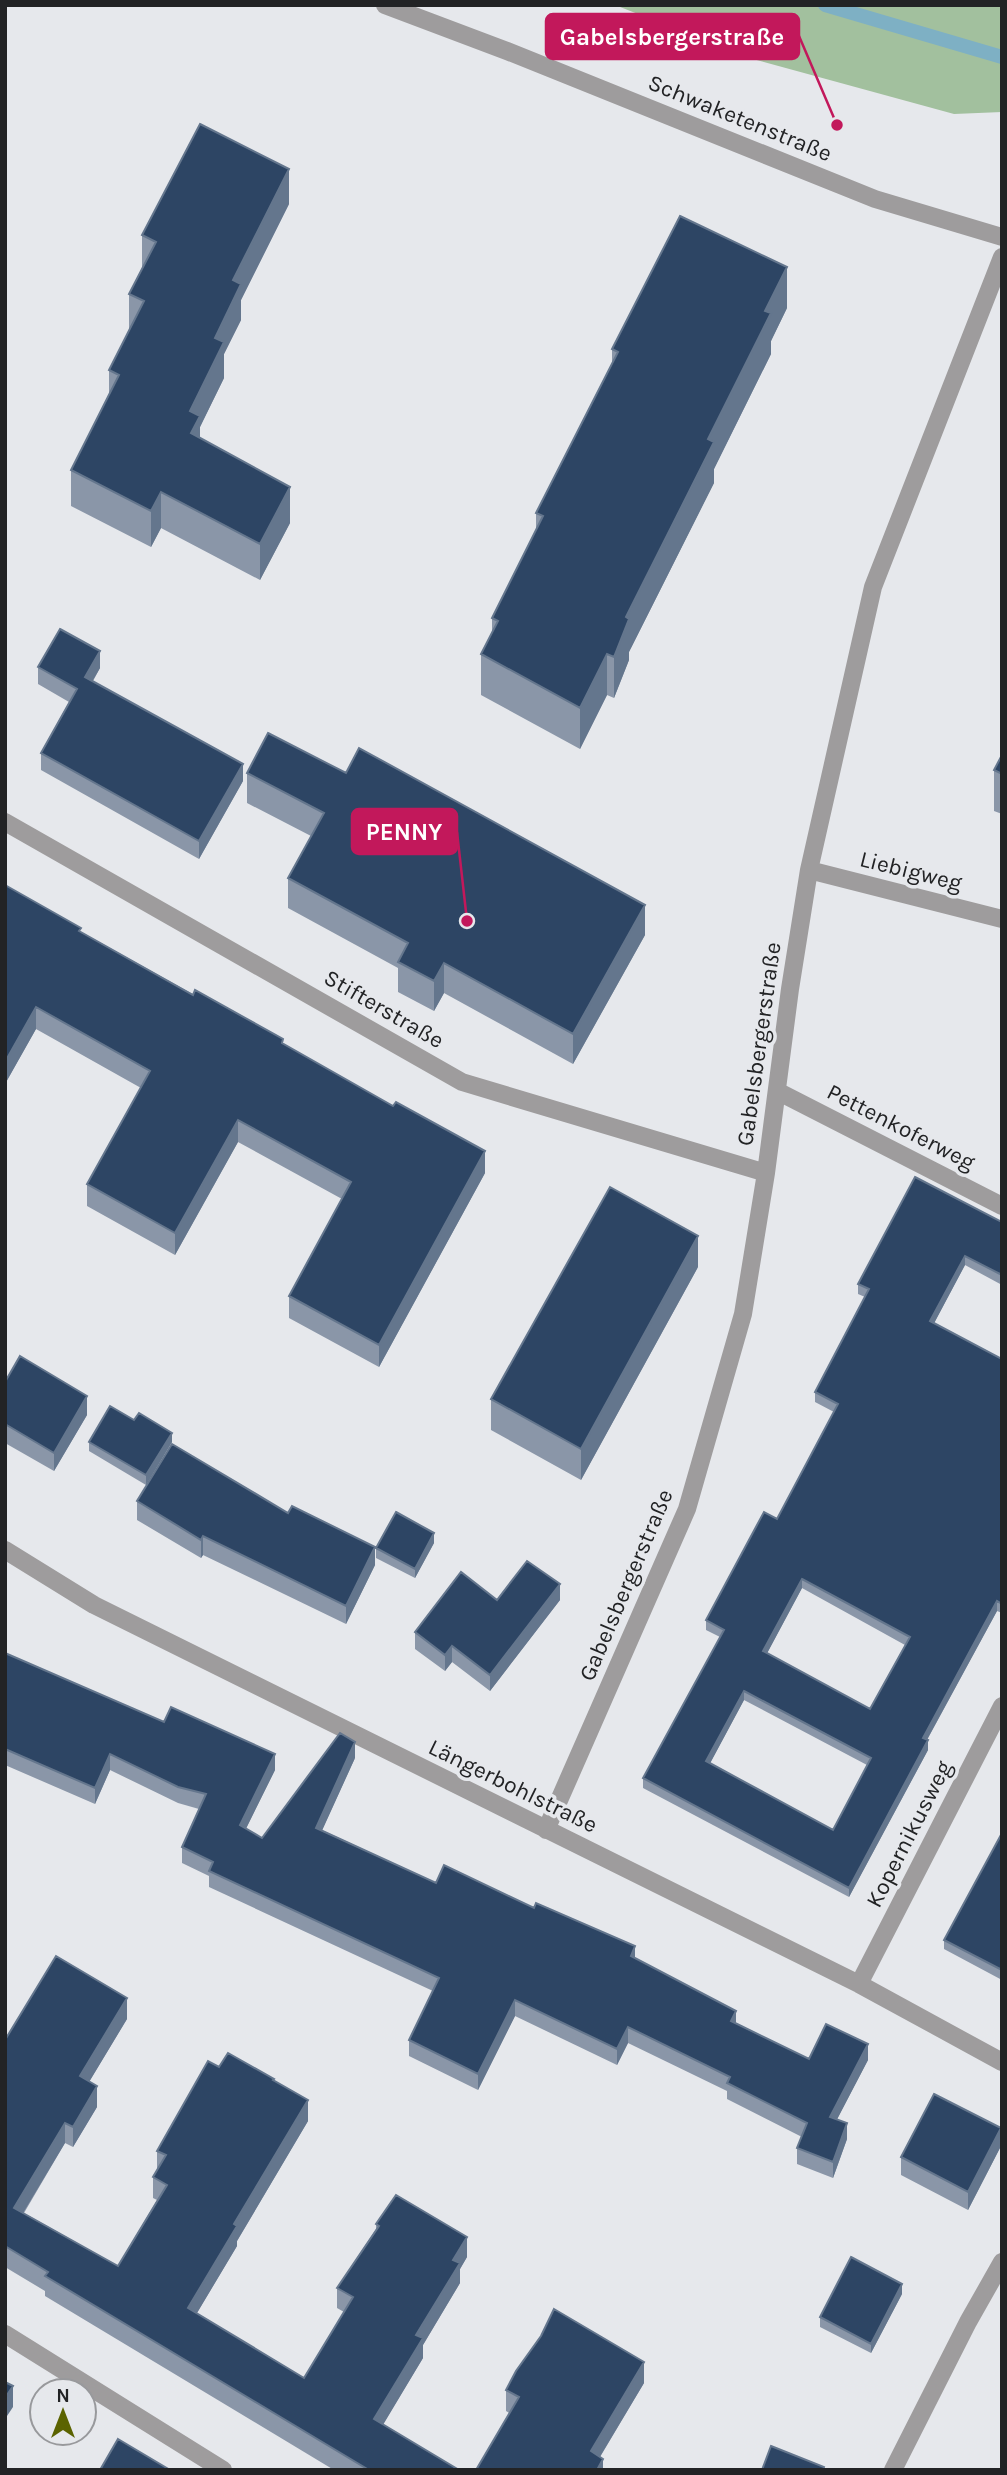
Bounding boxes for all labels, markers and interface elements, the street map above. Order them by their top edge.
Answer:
callout: Gabelsbergerstraße [546,14,799,59]
text: Gabelsbergerstraße [560,23,784,51]
street label: Schwaketenstraße [644,69,836,167]
callout: PENNY [352,809,457,854]
text: PENNY [366,818,442,846]
street label: Liebigweg [857,845,965,897]
street label: Gabelsbergerstraße [731,940,787,1148]
street label: Stifterstraße [319,964,449,1054]
street label: Pettenkoferweg [822,1078,980,1176]
street label: Gabelsbergerstraße [573,1485,679,1685]
street label: Längerbohlstraße [424,1733,602,1839]
street label: Kopernikusweg [860,1756,958,1912]
north arrow [28,2377,98,2447]
text: N [56,2385,70,2407]

